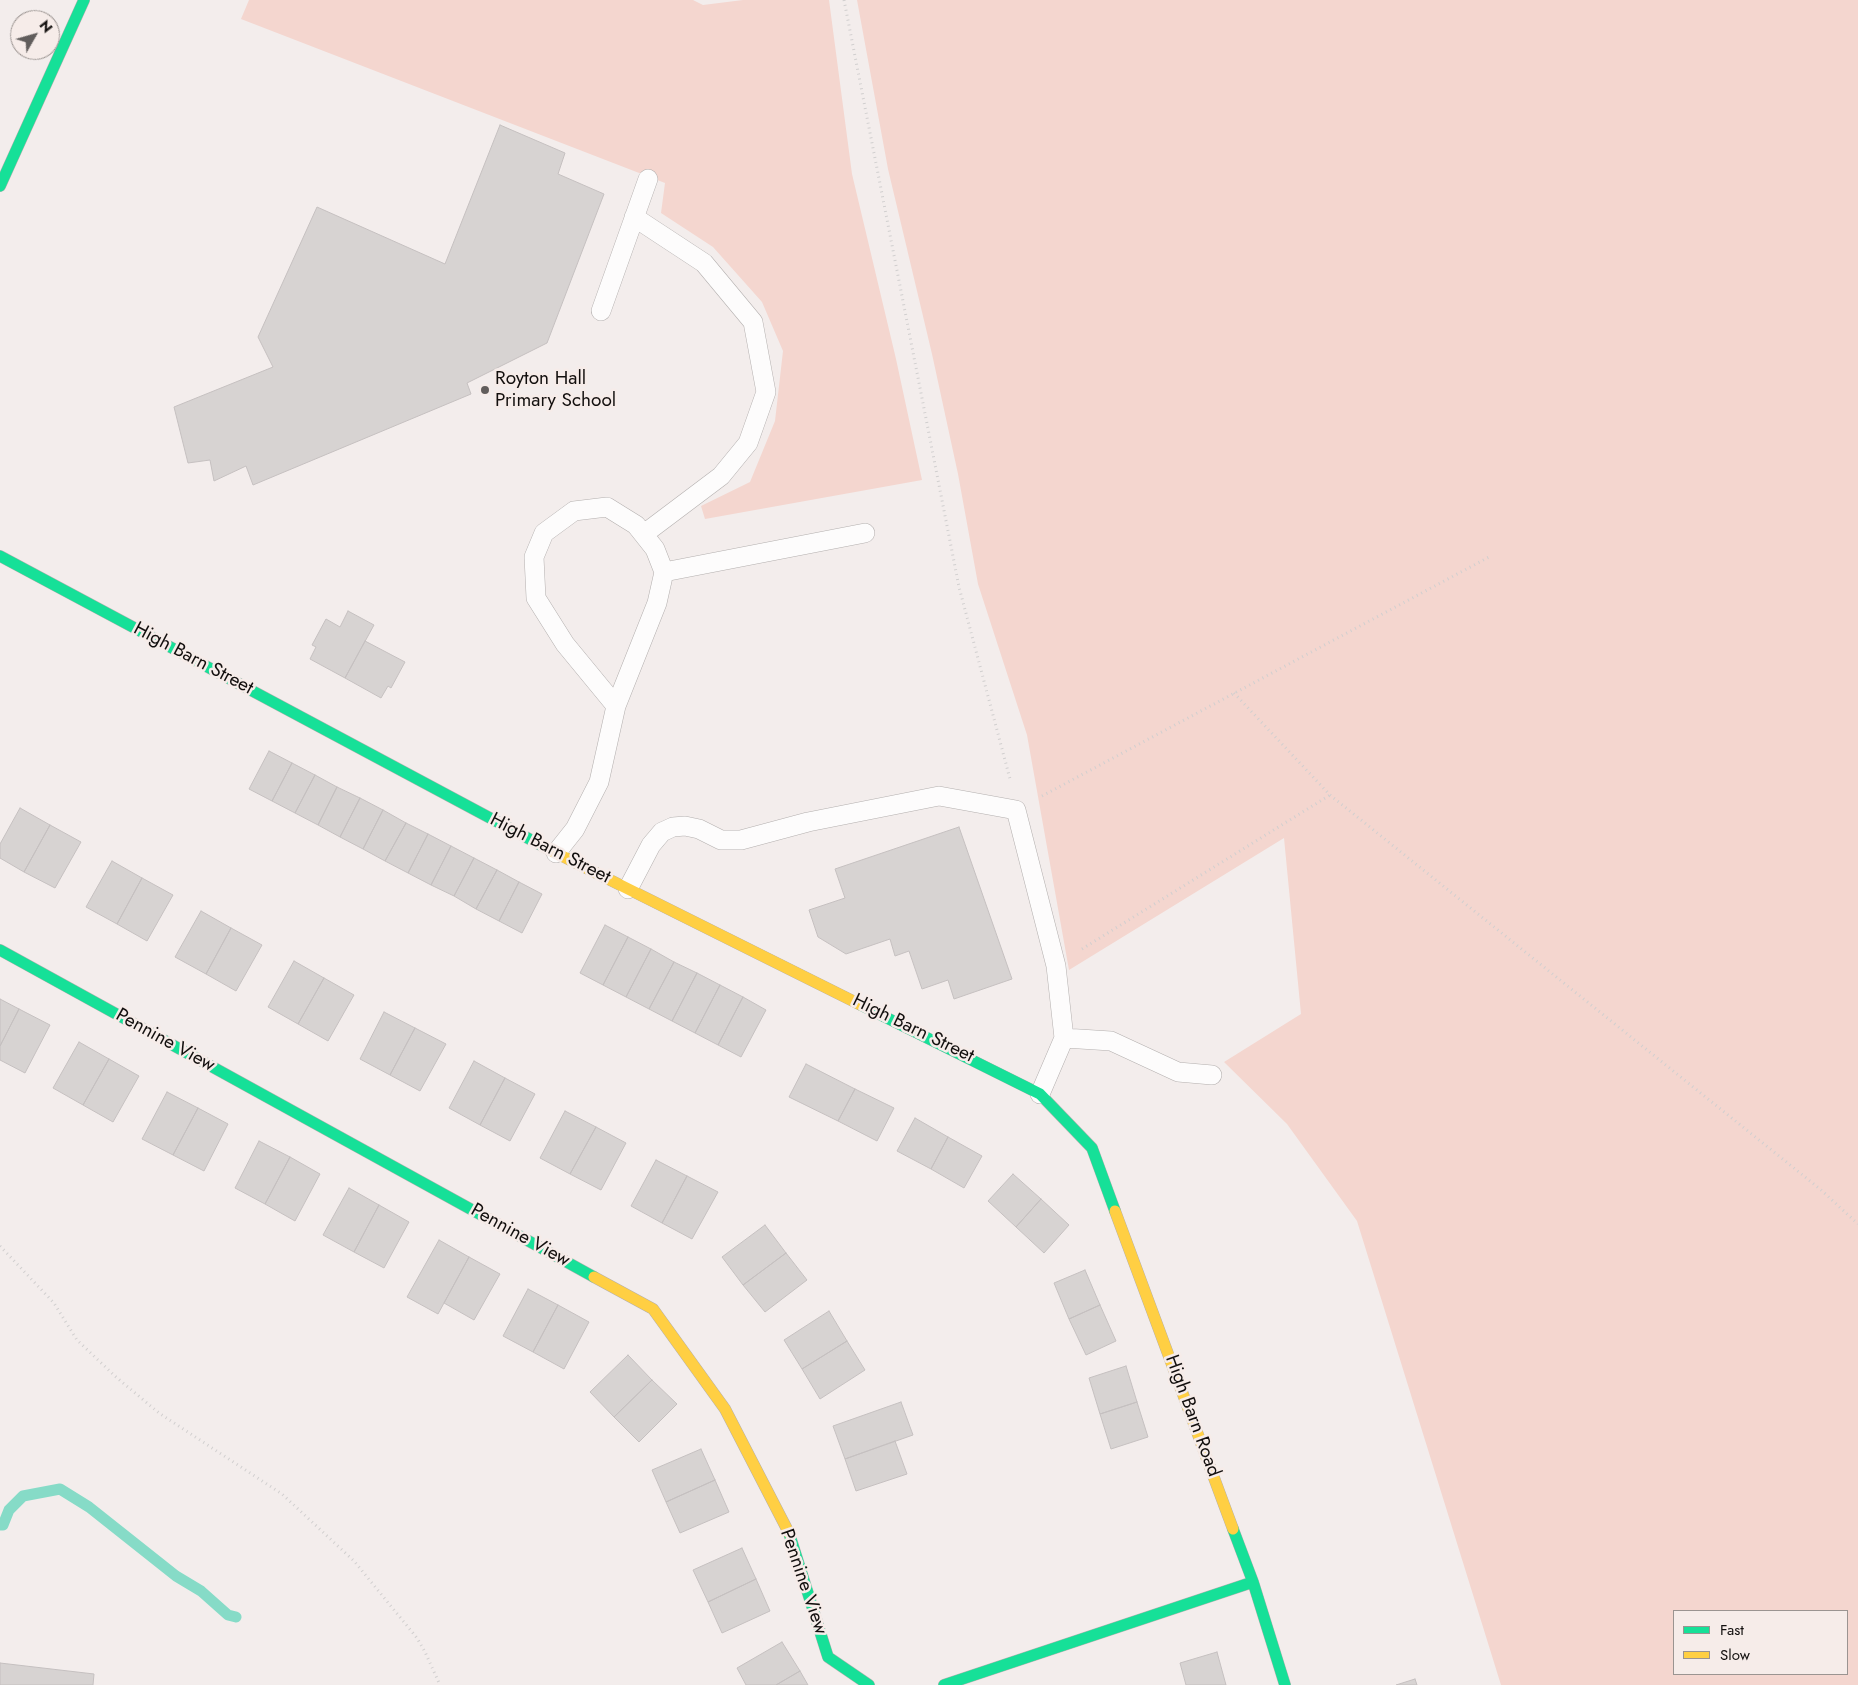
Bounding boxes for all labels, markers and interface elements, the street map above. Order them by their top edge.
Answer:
north arrow [10,10,60,60]
text: N [35,16,57,37]
place label: Royton Hall Primary School [495,368,616,412]
marker: Royton Hall Primary School [479,384,491,396]
street label: High Barn Street [129,618,257,700]
street label: High Barn Street [486,809,614,889]
street label: High Barn Street [849,990,977,1068]
street label: Pennine View [111,1004,219,1078]
street label: Pennine View [466,1199,574,1273]
street label: High Barn Road [1159,1352,1225,1480]
street label: Pennine View [774,1526,832,1638]
legend [1673,1610,1848,1675]
text: Fast [1720,1619,1744,1641]
text: Slow [1720,1644,1750,1666]

